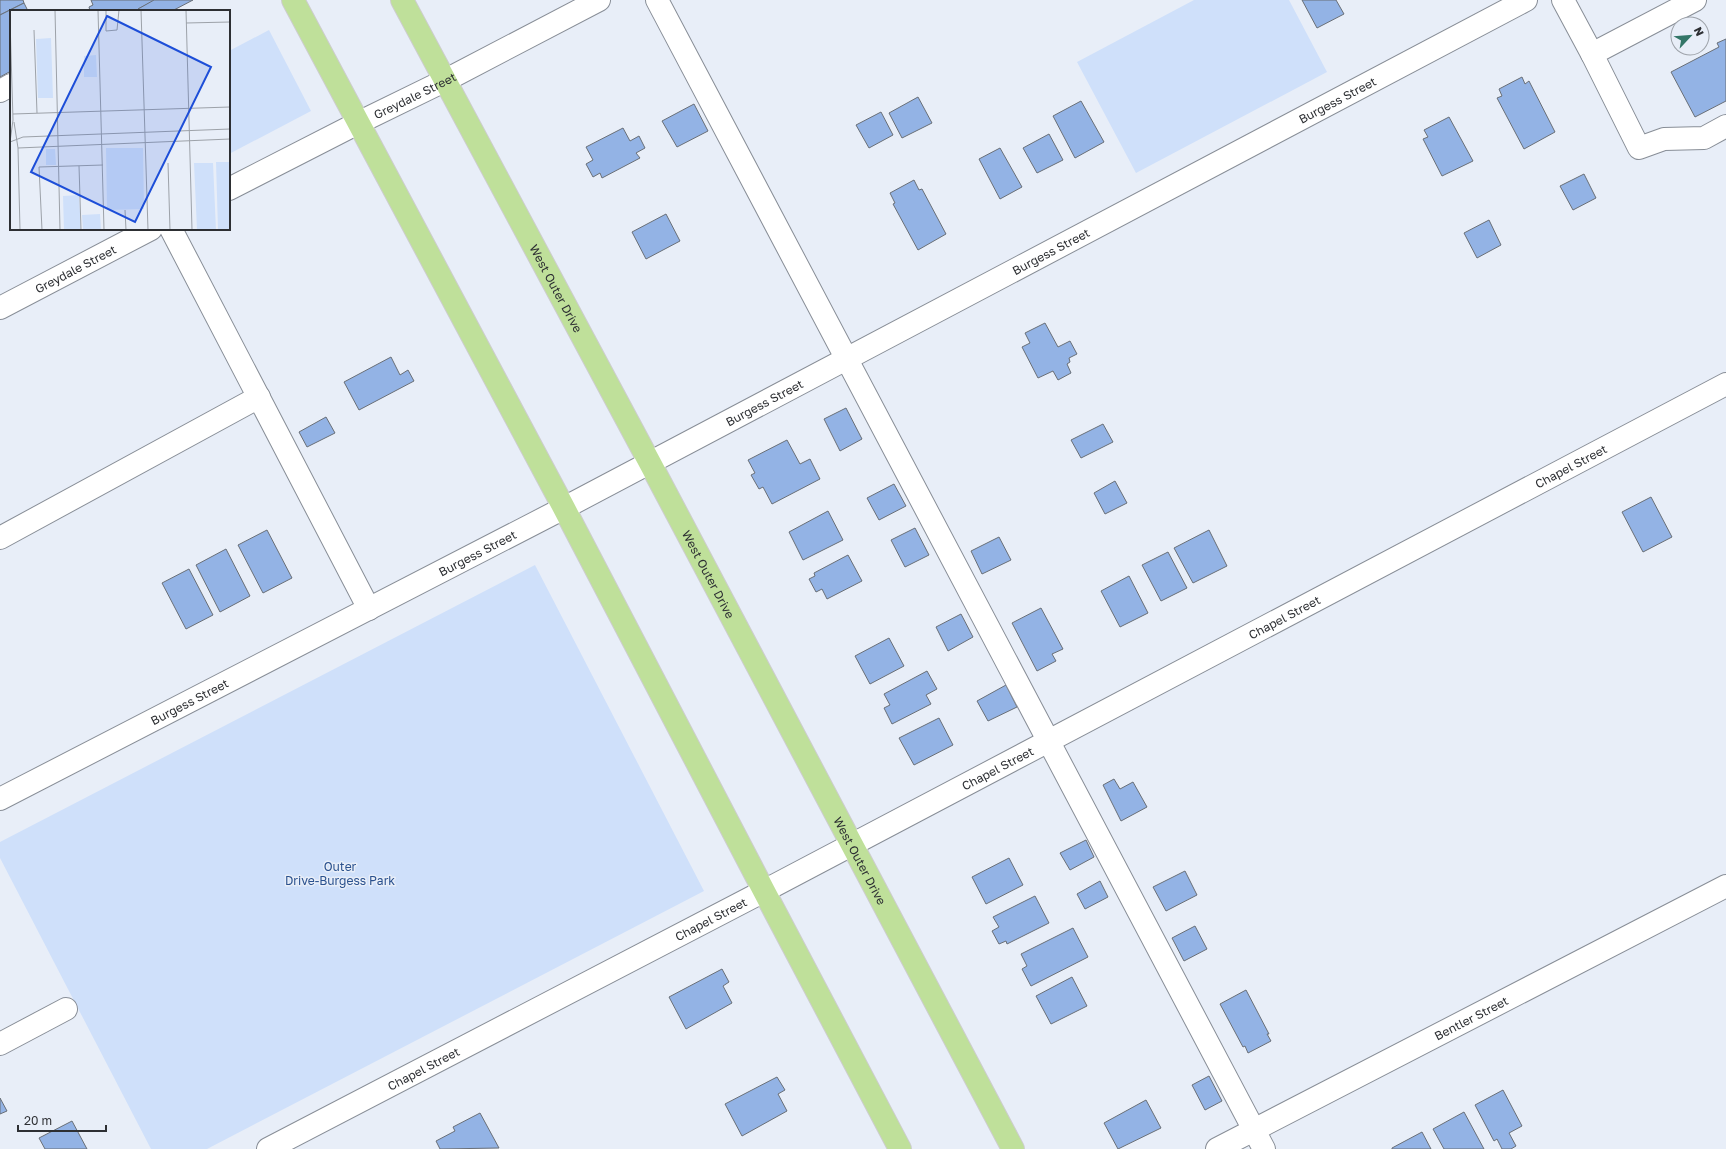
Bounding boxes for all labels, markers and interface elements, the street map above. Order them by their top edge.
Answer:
inset map [10,10,230,230]
north arrow [1670,16,1710,56]
text: N [1692,25,1707,38]
street label: Greydale Street [371,69,459,122]
street label: Burgess Street [1296,73,1379,126]
street label: Burgess Street [1009,224,1092,278]
street label: Greydale Street [32,241,119,296]
street label: West Outer Drive [527,242,586,335]
street label: Burgess Street [723,376,806,429]
street label: Chapel Street [1532,441,1609,491]
street label: Burgess Street [436,526,519,579]
street label: West Outer Drive [679,528,738,621]
street label: Chapel Street [1246,592,1323,642]
street label: Burgess Street [148,675,231,728]
street label: Chapel Street [959,743,1036,793]
street label: West Outer Drive [831,814,890,907]
park label: Outer Drive-Burgess Park [285,859,395,888]
street label: Chapel Street [672,894,749,944]
street label: Bentler Street [1432,992,1511,1043]
street label: Chapel Street [385,1043,462,1093]
scale bar [18,1107,106,1133]
text: 20 m [24,1113,52,1128]

